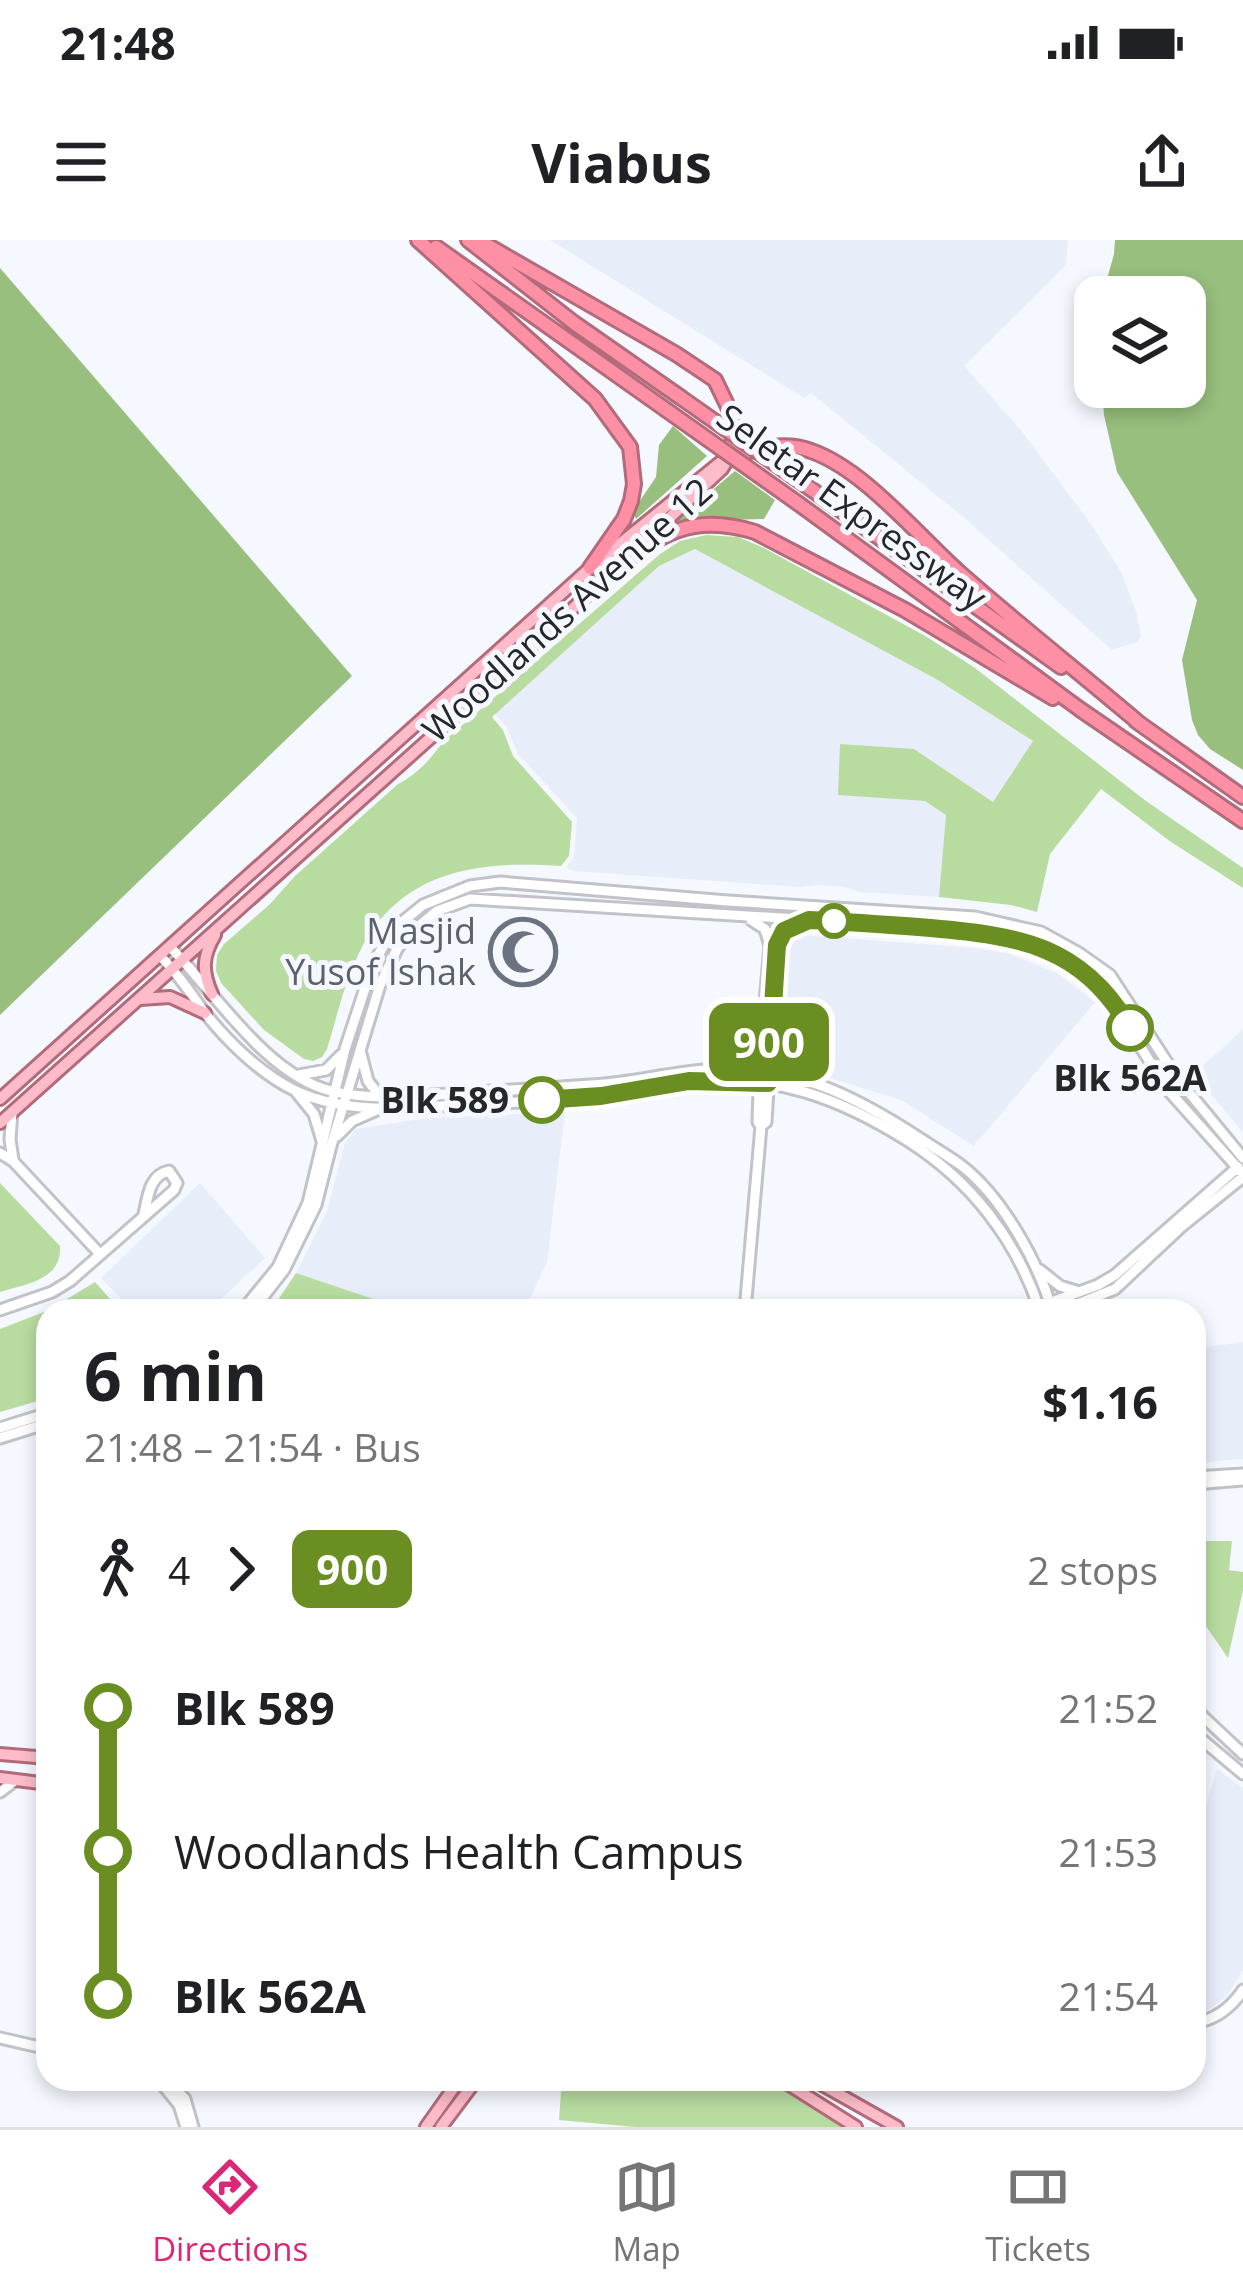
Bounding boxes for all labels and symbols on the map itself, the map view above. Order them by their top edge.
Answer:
street label: Seletar Expressway [708,392,998,622]
street label: Woodlands Avenue 12 [411,466,722,753]
unlabelled marker [818,905,850,937]
place label: Masjid Yusof Ishak [285,906,476,996]
mosque icon: Masjid Yusof Ishak [488,917,558,987]
line badge: 900 [700,1003,838,1081]
marker: Blk 562A [1108,1006,1152,1050]
place label: Blk 562A [1053,1053,1207,1102]
place label: Blk 589 [380,1075,509,1124]
marker: Blk 589 [520,1078,564,1122]

